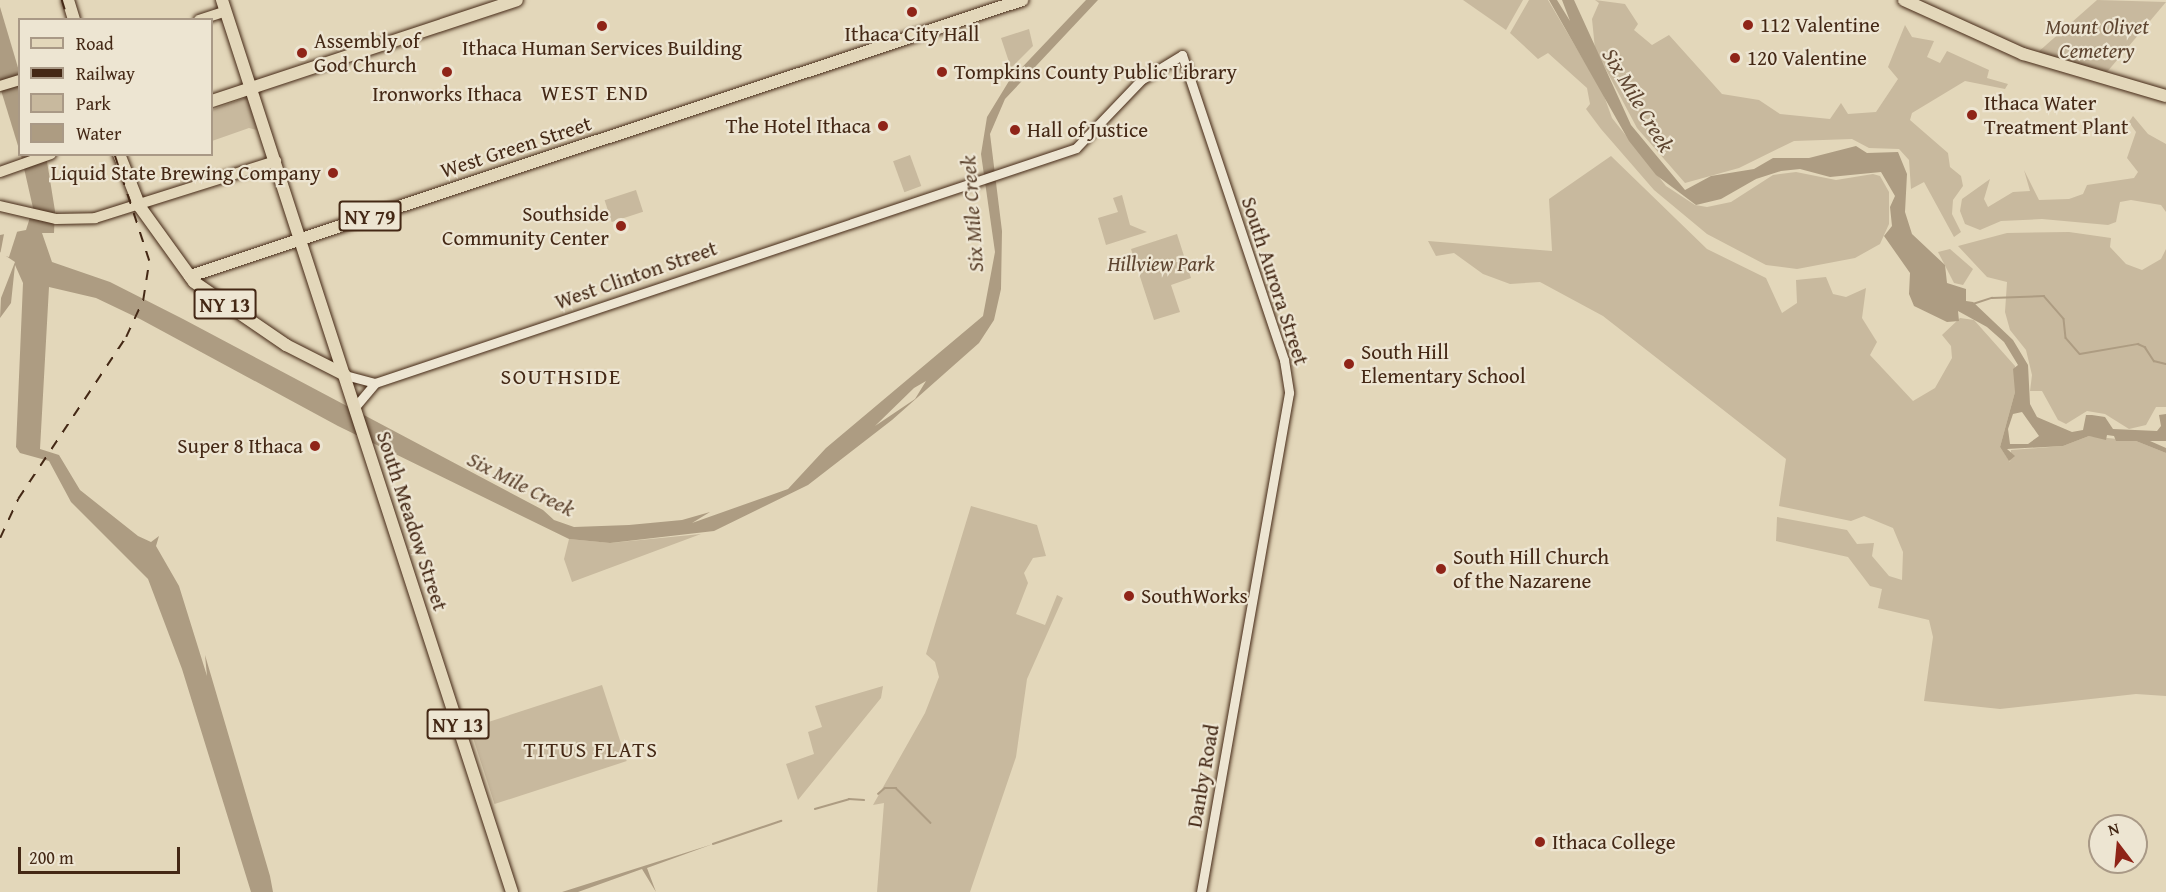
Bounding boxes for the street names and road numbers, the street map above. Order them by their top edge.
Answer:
street label: West Green Street [437,111,595,183]
street label: South Aurora Street [1236,194,1314,368]
road number: NY 79 [338,199,401,233]
street label: West Clinton Street [552,235,720,315]
road number: NY 13 [194,287,256,321]
street label: South Meadow Street [371,428,453,614]
road number: NY 13 [426,707,490,741]
street label: Danby Road [1182,722,1224,830]

